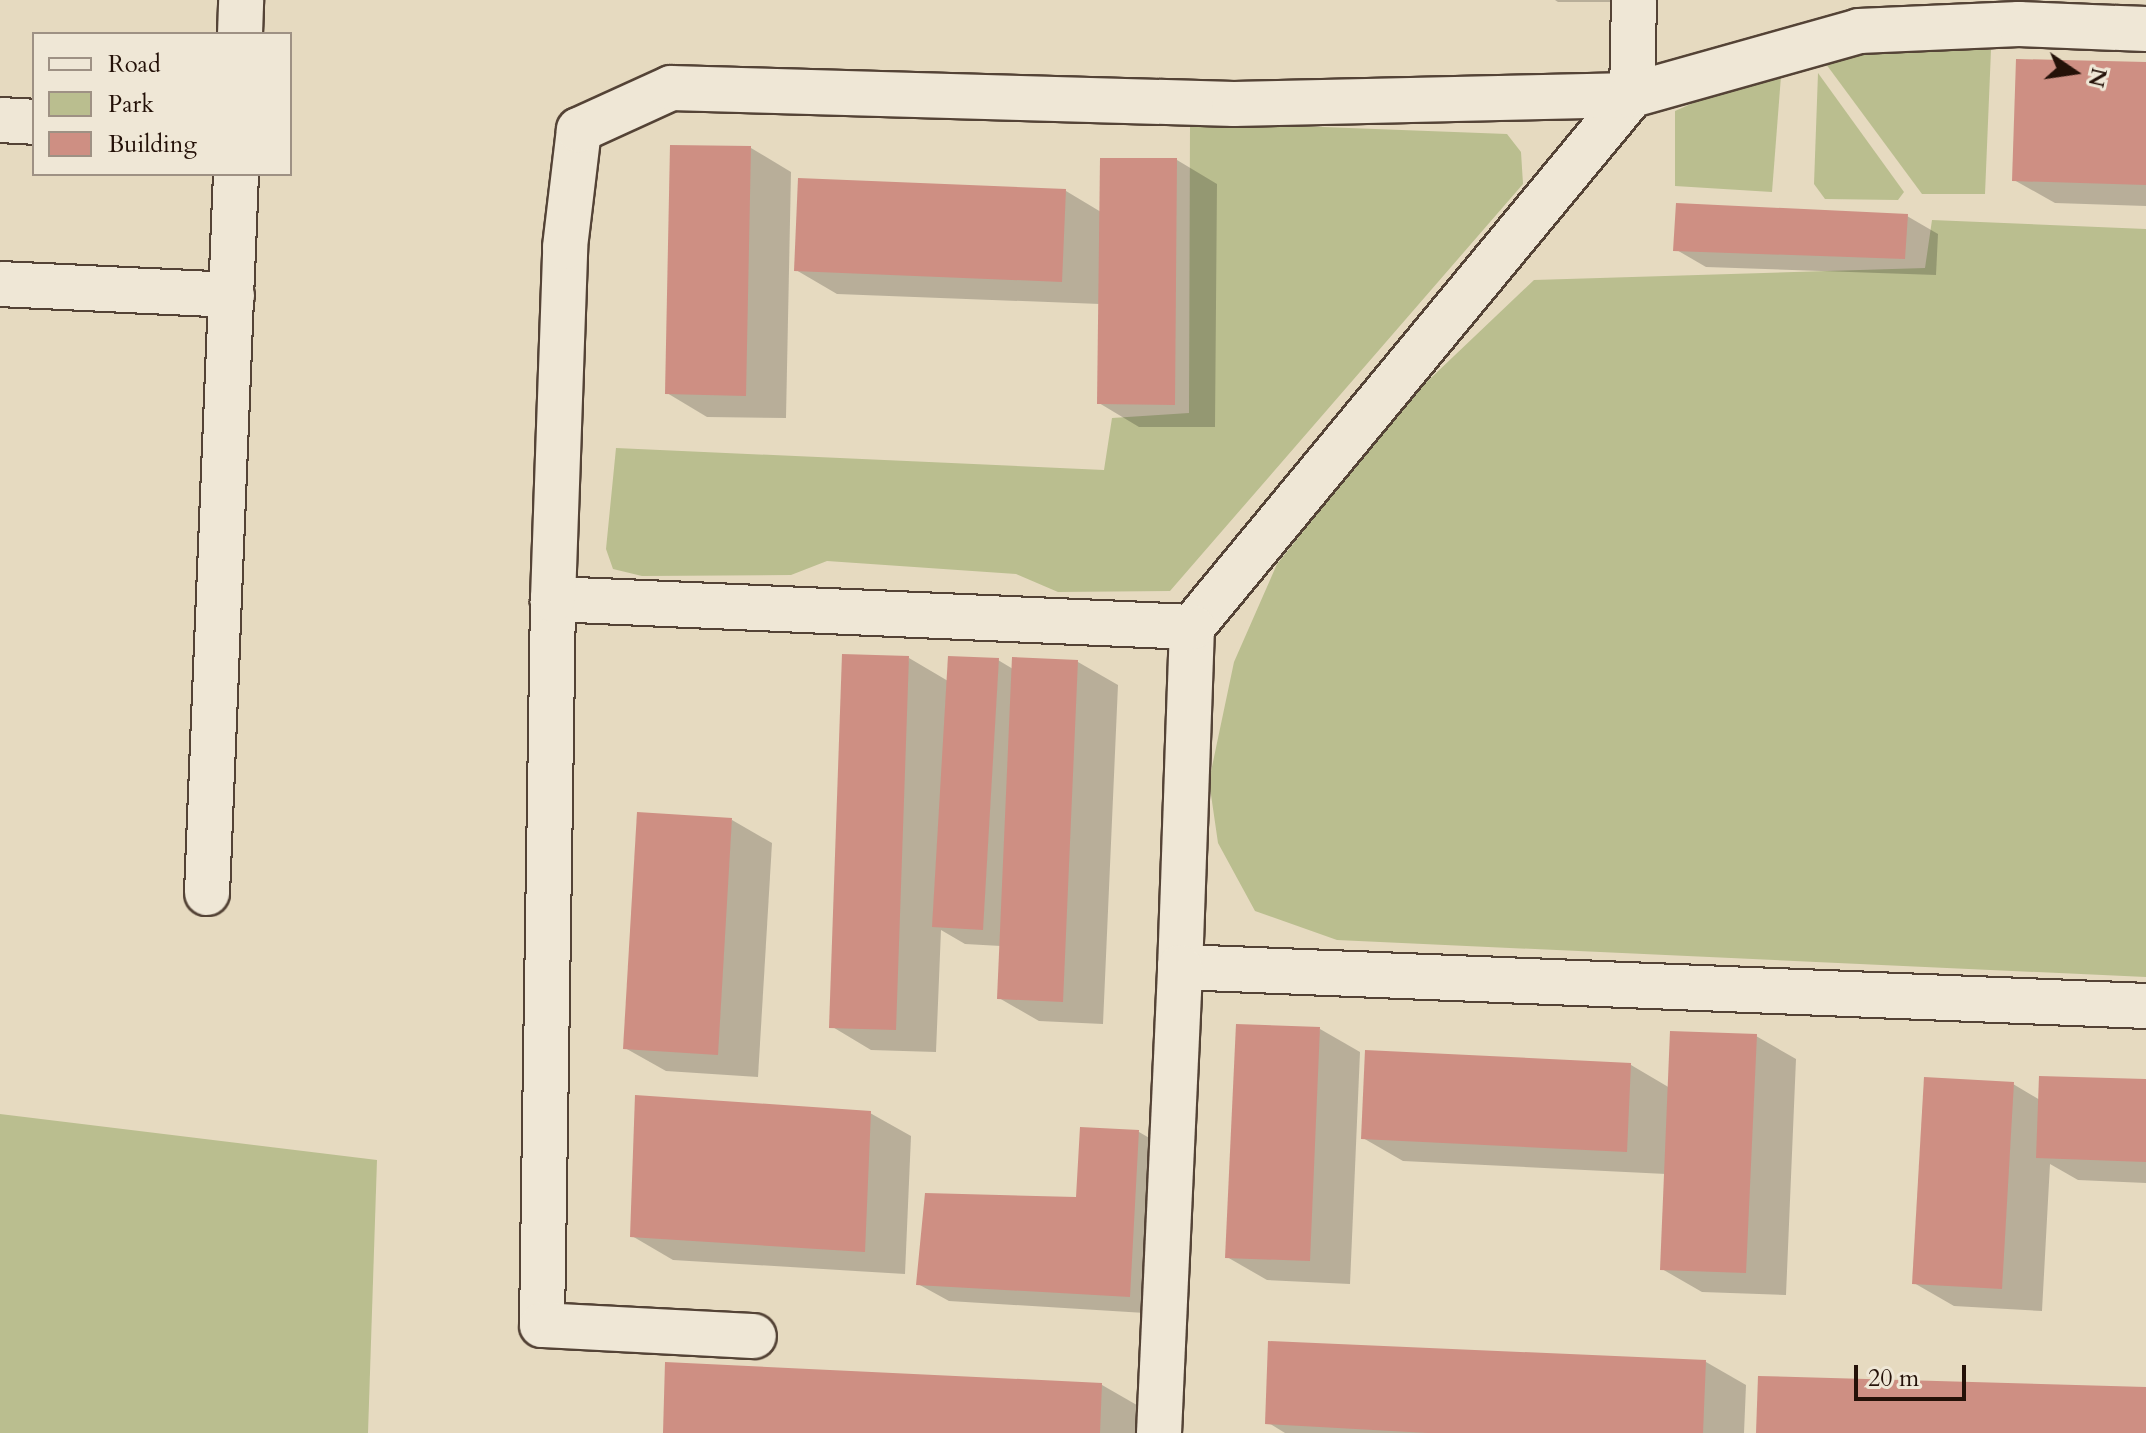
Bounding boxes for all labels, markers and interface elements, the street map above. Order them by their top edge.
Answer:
legend [32,32,292,176]
north arrow [2034,32,2114,112]
text: Road [108,48,161,81]
text: N [2081,65,2114,90]
text: Park [108,88,154,121]
text: Building [108,128,197,161]
scale bar [1858,1349,1970,1399]
text: 20 m [1868,1362,1919,1395]

